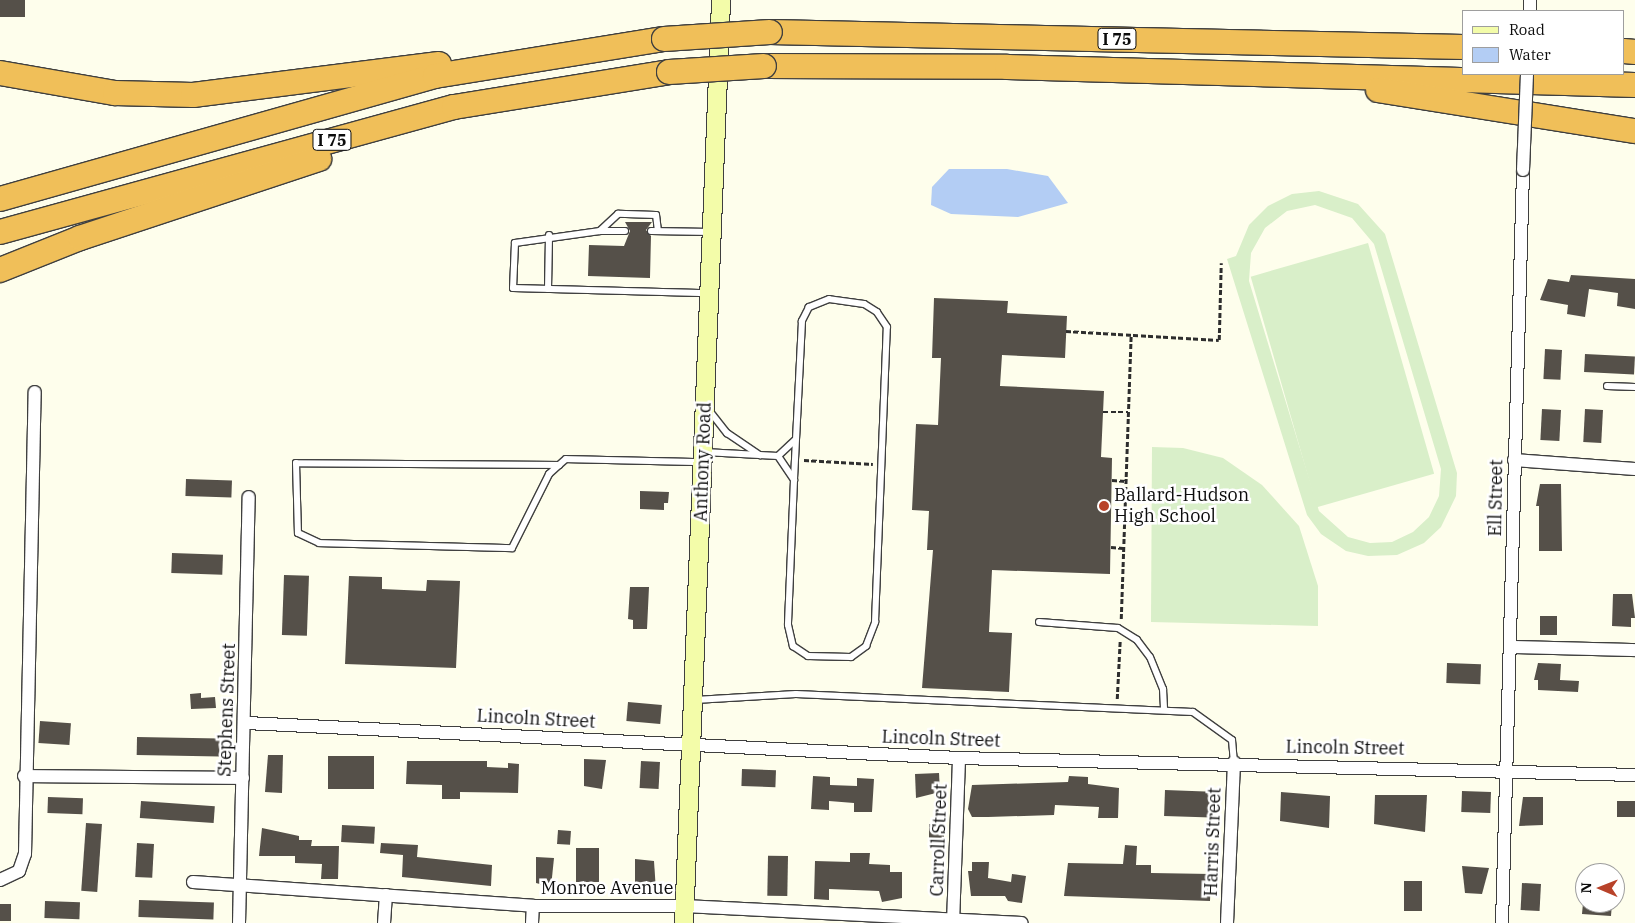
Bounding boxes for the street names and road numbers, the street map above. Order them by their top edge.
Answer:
road number: I 75 [1097,26,1137,52]
road number: I 75 [312,126,352,154]
street label: Anthony Road [690,402,716,522]
street label: Ell Street [1485,459,1507,537]
street label: Stephens Street [214,643,240,777]
street label: Lincoln Street [476,705,596,733]
street label: Lincoln Street [881,726,1001,752]
street label: Lincoln Street [1285,736,1405,760]
street label: Carroll Street [926,783,952,897]
street label: Harris Street [1200,787,1226,897]
street label: Monroe Avenue [541,877,673,899]

